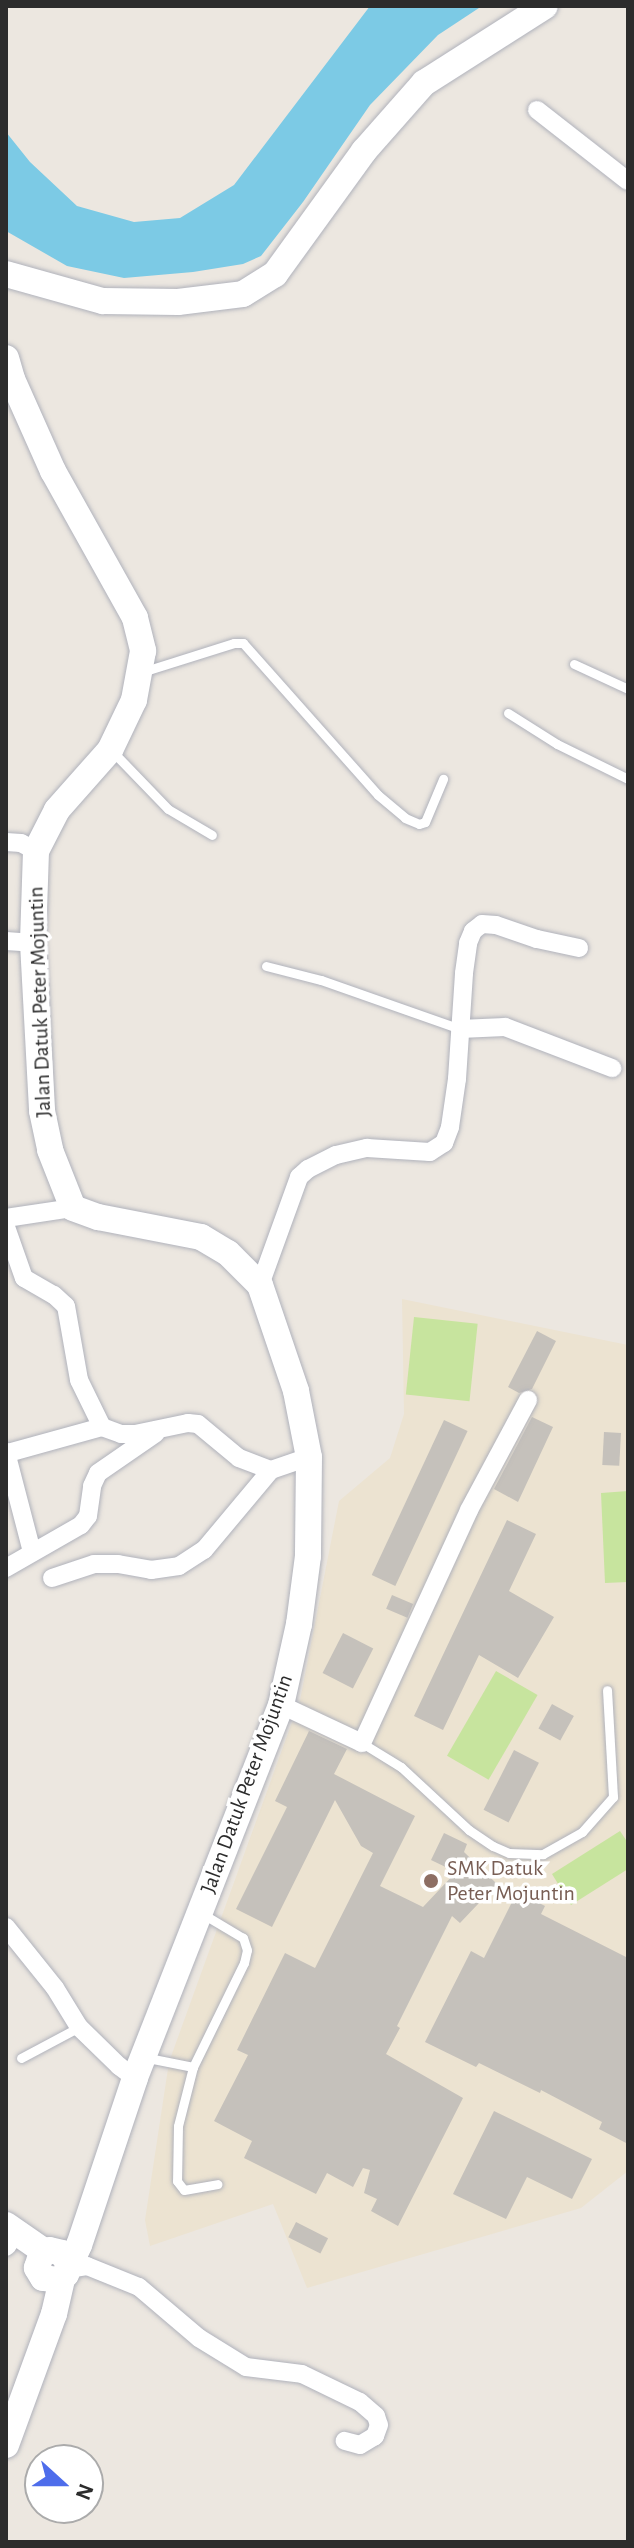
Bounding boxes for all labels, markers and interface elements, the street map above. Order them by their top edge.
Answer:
street label: Jalan Datuk Peter Mojuntin [23,886,57,1118]
street label: Jalan Datuk Peter Mojuntin [195,1671,299,1897]
place label: SMK Datuk Peter Mojuntin [447,1855,575,1906]
marker: SMK Datuk Peter Mojuntin [422,1872,440,1890]
north arrow [24,2444,104,2524]
text: N [72,2481,98,2503]

